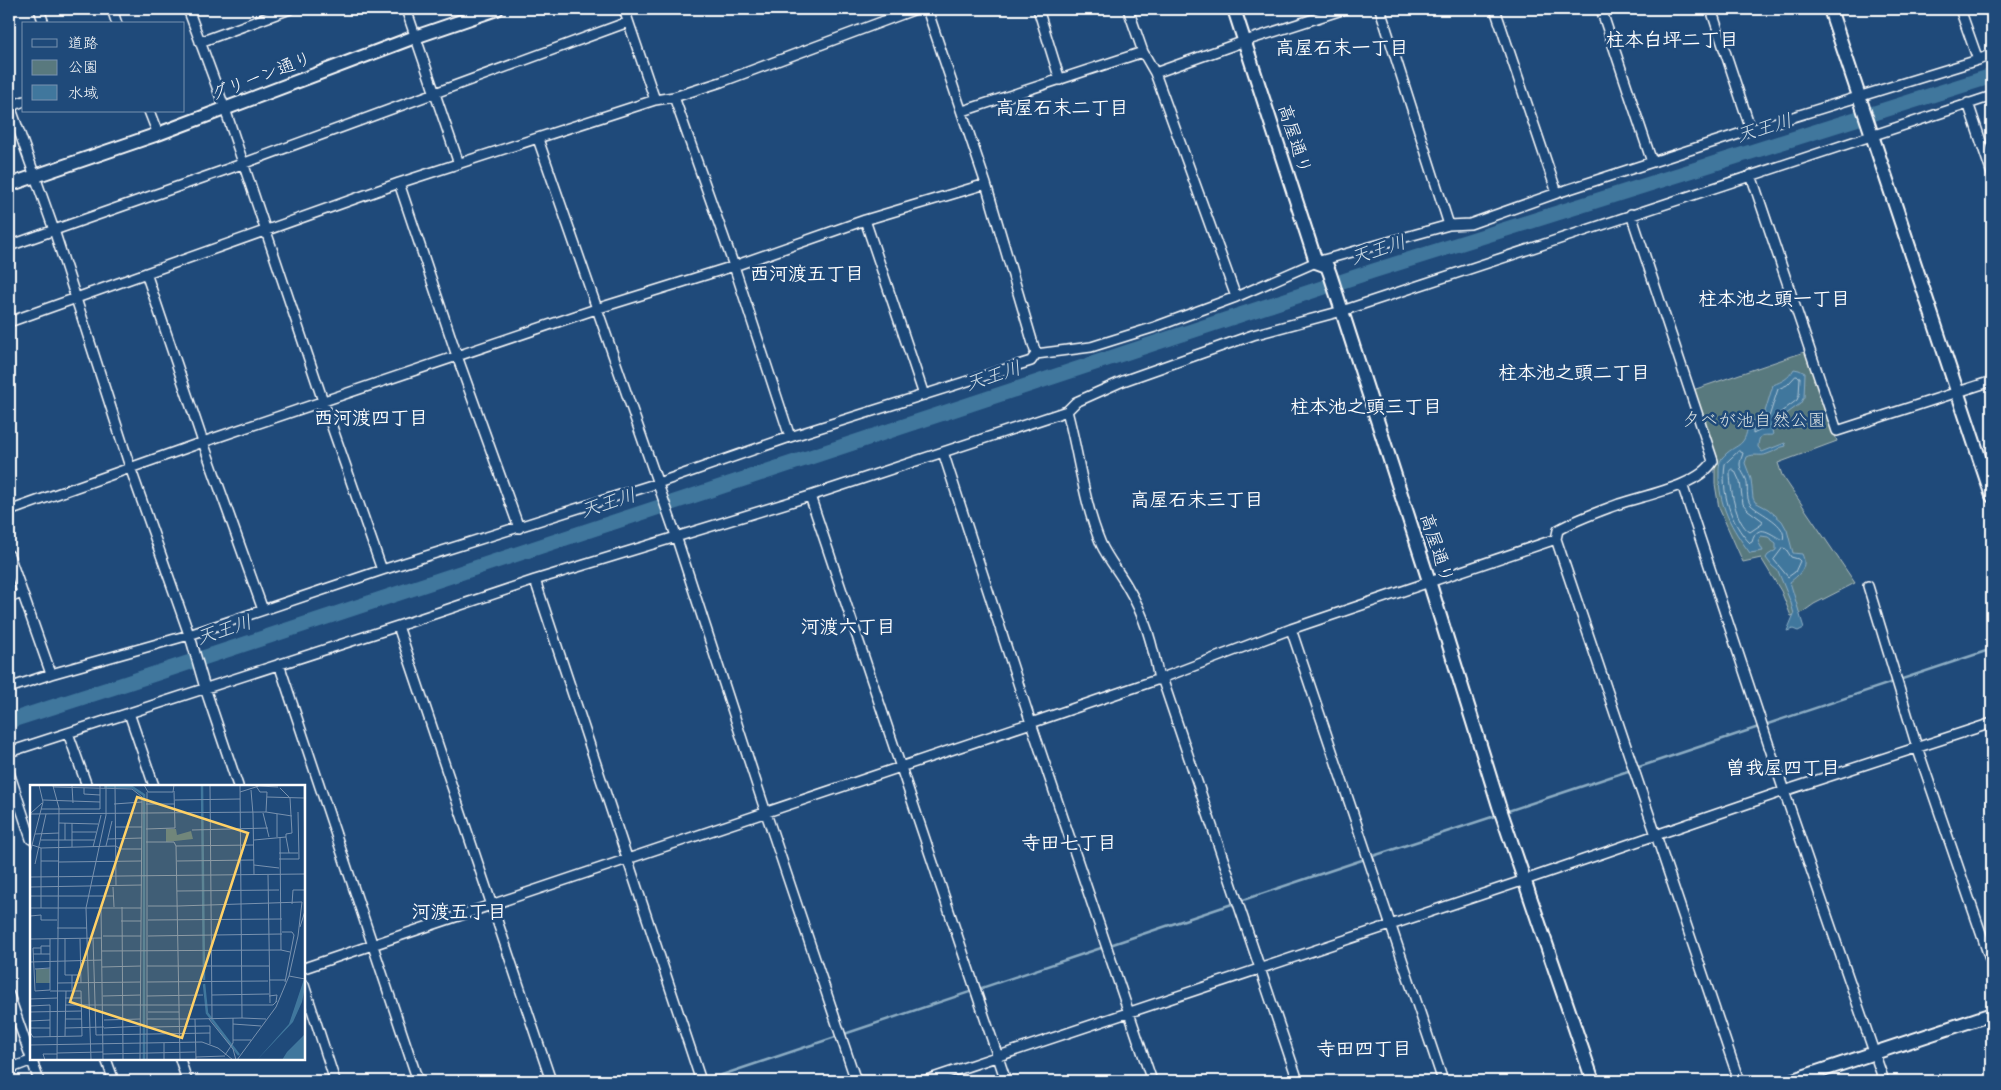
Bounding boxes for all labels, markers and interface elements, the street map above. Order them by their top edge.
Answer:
legend [22,22,185,112]
district label: 柱本白坪二丁目 [1605,24,1739,52]
text: 道路 [68,30,98,53]
district label: 高屋石末一丁目 [1275,32,1409,60]
street label: グリーン通り [206,43,315,106]
text: 公園 [68,54,98,77]
text: 水域 [68,80,98,103]
district label: 高屋石末二丁目 [995,92,1129,120]
street label: 高屋通り [1272,100,1320,177]
water label: 天王川 [1732,104,1795,148]
water label: 天王川 [1346,226,1409,270]
district label: 西河渡五丁目 [750,258,864,286]
district label: 柱本池之頭一丁目 [1698,283,1850,311]
water label: 天王川 [961,352,1024,396]
district label: 柱本池之頭二丁目 [1498,357,1650,385]
district label: 柱本池之頭三丁目 [1290,391,1442,419]
district label: 西河渡四丁目 [314,402,428,430]
park label: 夕べが池自然公園 [1682,405,1826,432]
water label: 天王川 [576,479,639,523]
district label: 高屋石末三丁目 [1130,484,1264,512]
street label: 高屋通り [1414,509,1462,586]
water label: 天王川 [192,606,255,650]
district label: 河渡六丁目 [800,611,896,639]
district label: 曽我屋四丁目 [1726,752,1840,780]
inset map [30,785,305,1060]
district label: 寺田七丁目 [1021,827,1117,855]
district label: 河渡五丁目 [411,896,507,924]
district label: 寺田四丁目 [1316,1033,1412,1061]

